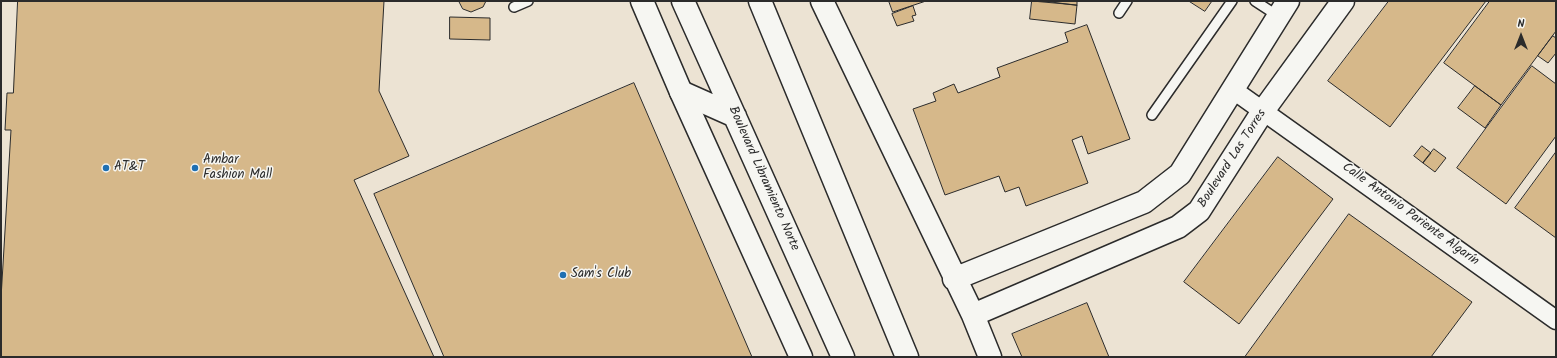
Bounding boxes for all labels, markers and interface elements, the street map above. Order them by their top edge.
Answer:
text: N [1518,15,1524,33]
north arrow [1501,16,1541,56]
street label: Boulevard Libramiento Norte [724,104,802,254]
street label: Boulevard Las Torres [1195,107,1271,211]
place label: Ambar Fashion Mall [203,153,272,184]
place label: AT&T [114,160,145,176]
street label: Calle Antonio Pariente Algarín [1339,160,1481,270]
marker: AT&T [101,163,111,173]
marker: Ambar Fashion Mall [190,163,200,173]
place label: Sam's Club [571,267,631,283]
marker: Sam's Club [558,270,568,280]

